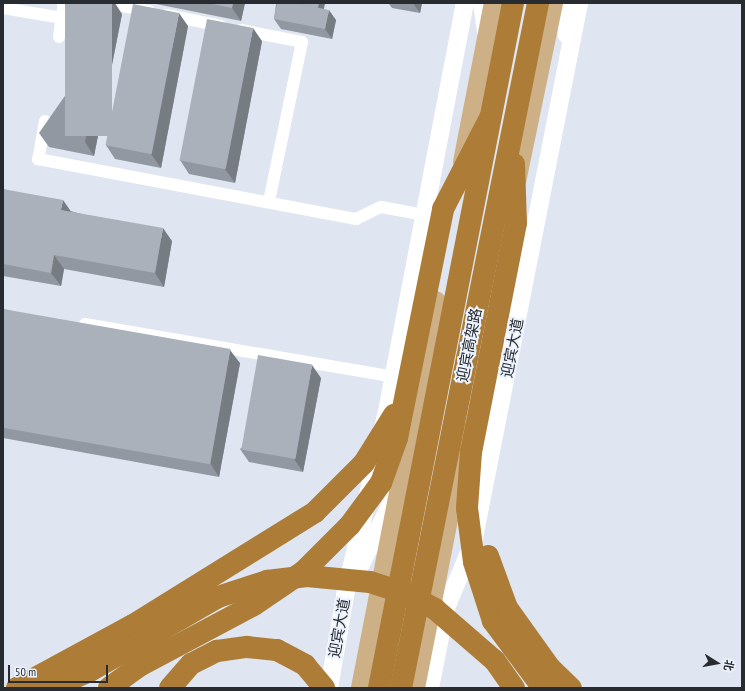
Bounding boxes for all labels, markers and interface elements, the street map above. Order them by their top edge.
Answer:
street label: 迎宾高架路 [453,306,485,384]
street label: 迎宾大道 [497,317,527,379]
street label: 迎宾大道 [325,597,353,659]
north arrow [697,643,737,683]
scale bar [10,657,110,683]
text: 北 [721,659,737,672]
text: 50 m [15,664,36,679]

